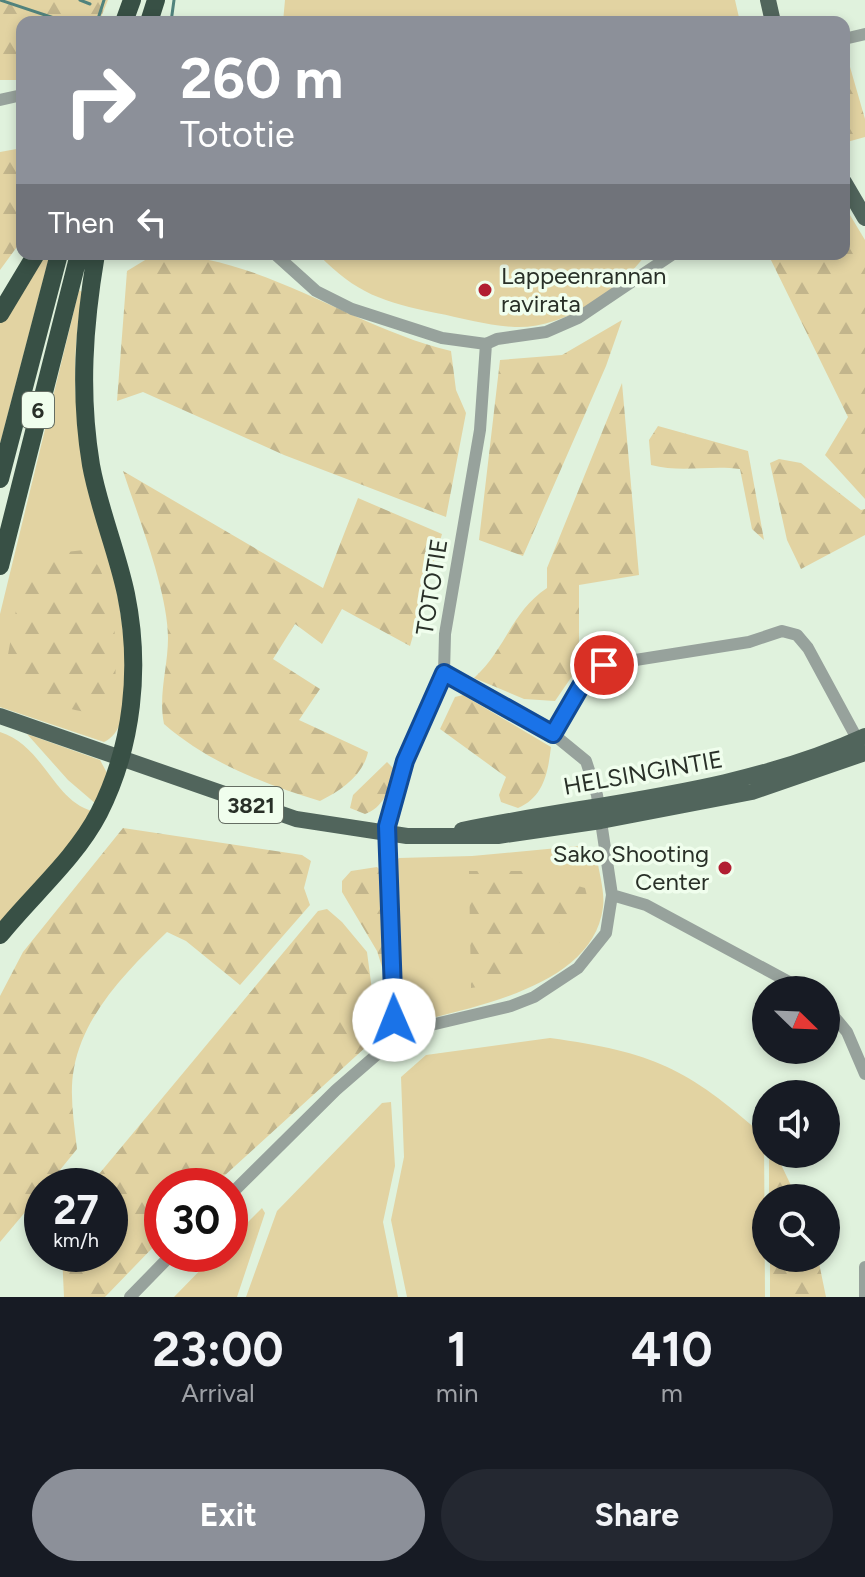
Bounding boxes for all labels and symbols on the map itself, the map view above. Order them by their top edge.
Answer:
place label: Lappeenrannan ravirata [501,261,666,318]
marker: Lappeenrannan ravirata [476,281,494,299]
road number: 6 [22,392,54,428]
street label: TOTOTIE [410,537,453,637]
pin [570,631,638,699]
street label: HELSINGINTIE [561,744,725,801]
road number: 3821 [219,787,283,823]
place label: Sako Shooting Center [553,839,709,896]
marker: Sako Shooting Center [716,859,734,877]
north arrow [752,976,840,1064]
position arrow [352,978,436,1062]
speed limit sign: 30 [144,1168,248,1272]

